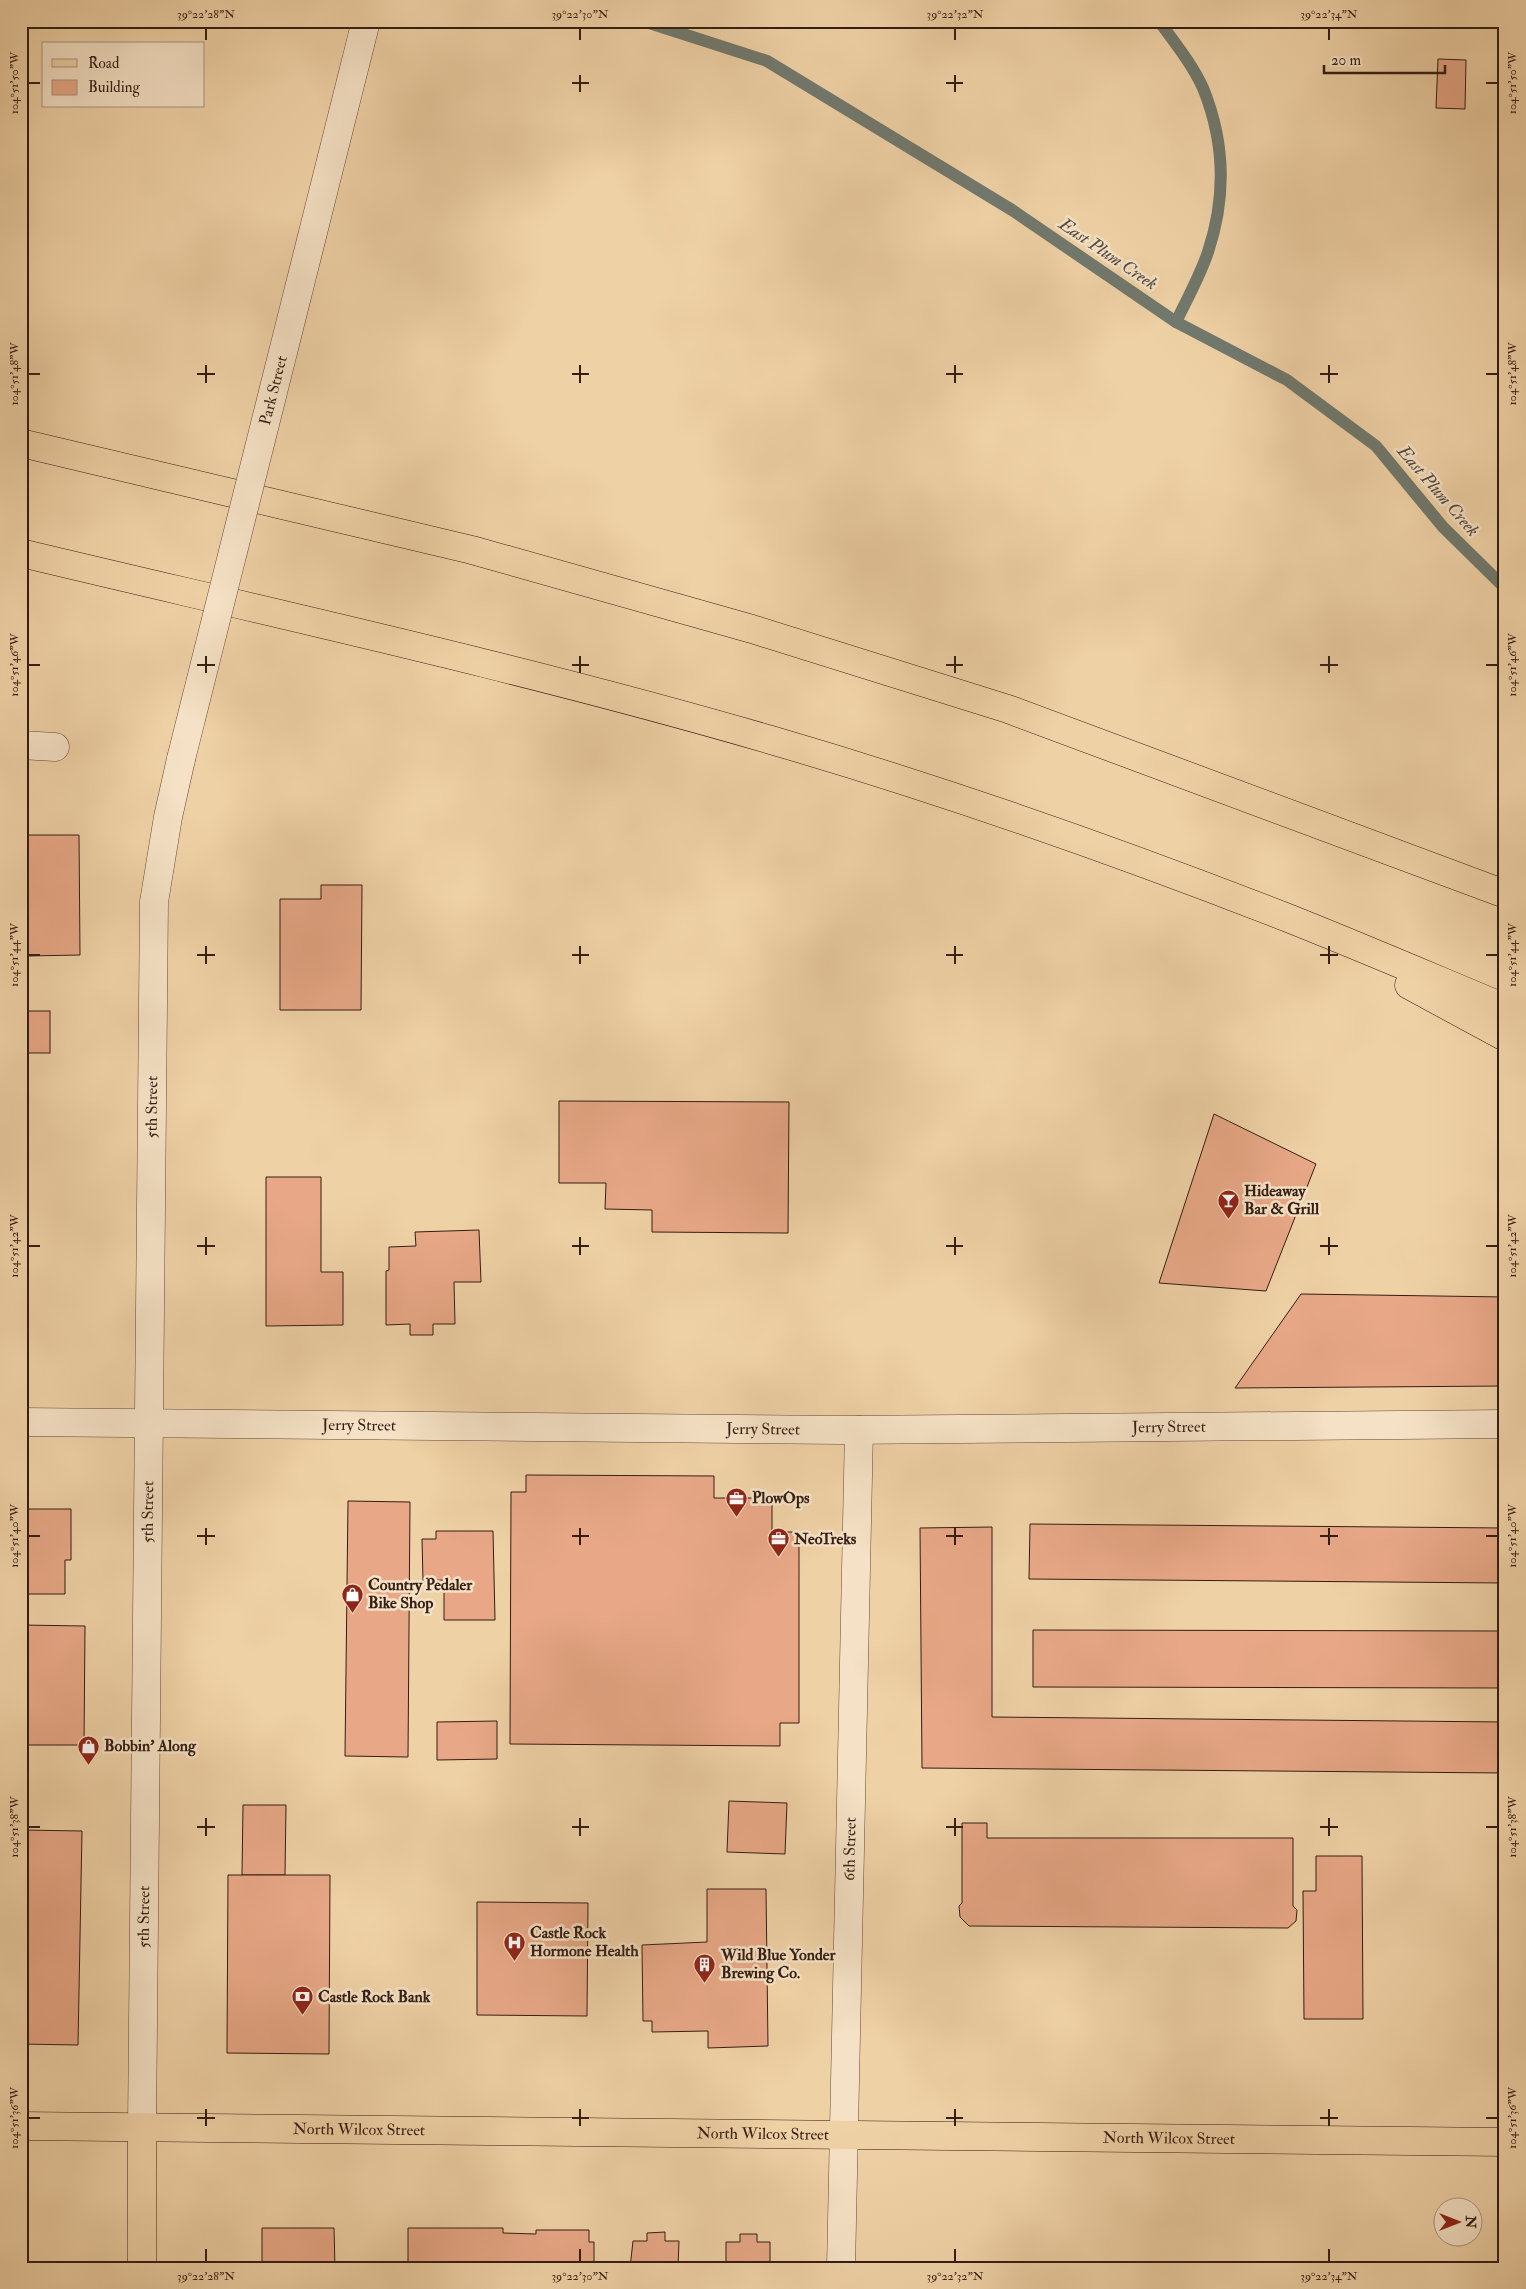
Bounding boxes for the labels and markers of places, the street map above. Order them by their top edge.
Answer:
place label: Hideaway Bar & Grill [1244,1181,1320,1219]
bar icon: Hideaway Bar & Grill [1216,1188,1240,1219]
office icon: PlowOps [724,1486,748,1517]
place label: PlowOps [752,1488,810,1509]
office icon: NeoTreks [766,1527,790,1558]
place label: NeoTreks [793,1529,857,1549]
place label: Country Pedaler Bike Shop [368,1575,473,1614]
shop icon: Country Pedaler Bike Shop [340,1582,364,1613]
shop icon: Bobbin' Along [76,1734,100,1765]
place label: Bobbin' Along [104,1736,197,1757]
place label: Castle Rock Hormone Health [530,1923,639,1961]
hospital icon: Castle Rock Hormone Health [502,1930,526,1961]
place label: Wild Blue Yonder Brewing Co. [720,1945,837,1984]
building icon: Wild Blue Yonder Brewing Co. [693,1952,717,1983]
bank icon: Castle Rock Bank [290,1985,314,2016]
place label: Castle Rock Bank [318,1987,431,2007]

